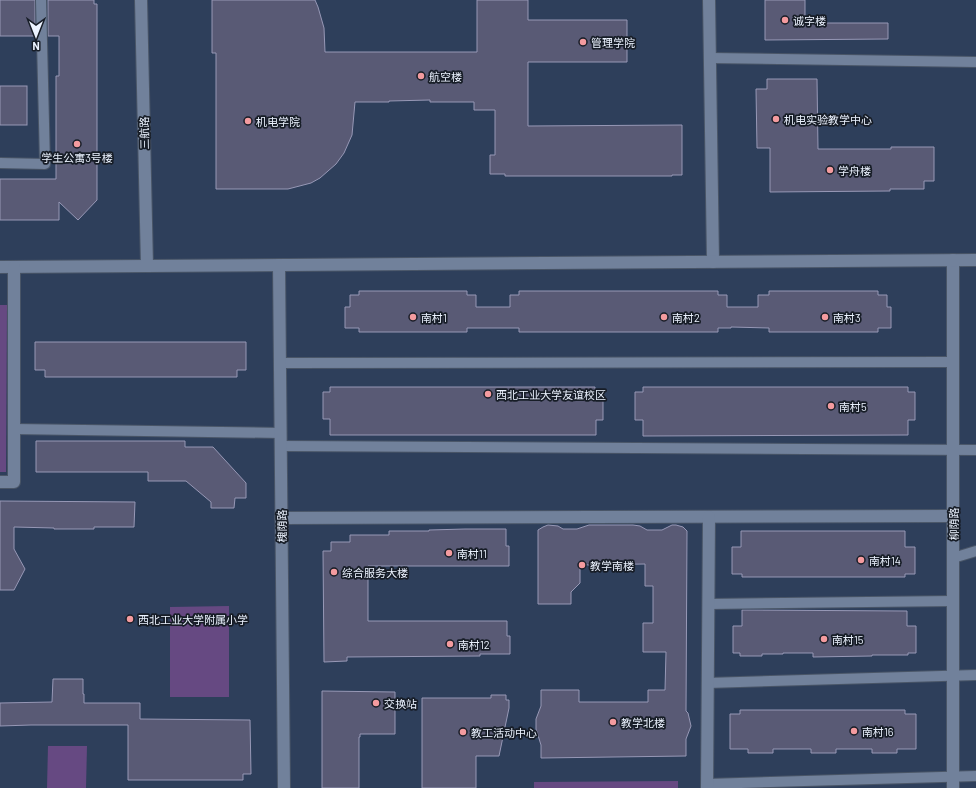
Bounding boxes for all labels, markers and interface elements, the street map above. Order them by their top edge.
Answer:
place label: 诚字楼 [793,14,826,27]
marker: 诚字楼 [780,15,790,25]
north arrow [16,16,56,56]
place label: 管理学院 [591,36,635,49]
marker: 管理学院 [578,37,588,47]
text: N [32,40,40,53]
place label: 航空楼 [429,70,462,83]
marker: 航空楼 [416,71,426,81]
place label: 机电实验教学中心 [784,113,872,126]
marker: 机电实验教学中心 [771,114,781,124]
place label: 机电学院 [256,115,300,128]
street label: 三航路 [137,116,151,150]
marker: 机电学院 [243,116,253,126]
marker: 学生公寓3号楼 [72,139,82,149]
place label: 学生公寓3号楼 [41,151,113,164]
place label: 学舟楼 [838,164,871,177]
marker: 学舟楼 [825,165,835,175]
place label: 南村1 [421,311,447,324]
place label: 南村2 [672,311,700,324]
place label: 南村3 [833,311,861,324]
marker: 南村1 [408,312,418,322]
marker: 南村2 [659,312,669,322]
marker: 南村3 [820,312,830,322]
place label: 西北工业大学友谊校区 [496,388,606,401]
marker: 西北工业大学友谊校区 [483,389,493,399]
place label: 南村5 [839,400,867,413]
marker: 南村5 [826,401,836,411]
street label: 柳荫路 [947,508,960,541]
street label: 槐荫路 [275,510,288,543]
place label: 南村11 [457,547,487,560]
marker: 南村11 [444,548,454,558]
place label: 南村14 [869,554,901,567]
marker: 南村14 [856,555,866,565]
place label: 教学南楼 [590,559,634,572]
marker: 教学南楼 [577,560,587,570]
place label: 综合服务大楼 [342,566,408,579]
marker: 综合服务大楼 [329,567,339,577]
place label: 西北工业大学附属小学 [138,613,248,626]
marker: 西北工业大学附属小学 [125,614,135,624]
place label: 南村15 [832,633,864,646]
marker: 南村15 [819,634,829,644]
place label: 南村12 [458,638,490,651]
marker: 南村12 [445,639,455,649]
place label: 交换站 [384,697,417,710]
marker: 交换站 [371,698,381,708]
place label: 教学北楼 [621,716,665,729]
marker: 教学北楼 [608,717,618,727]
place label: 南村16 [862,725,894,738]
place label: 教工活动中心 [471,726,537,739]
marker: 南村16 [849,726,859,736]
marker: 教工活动中心 [458,727,468,737]

